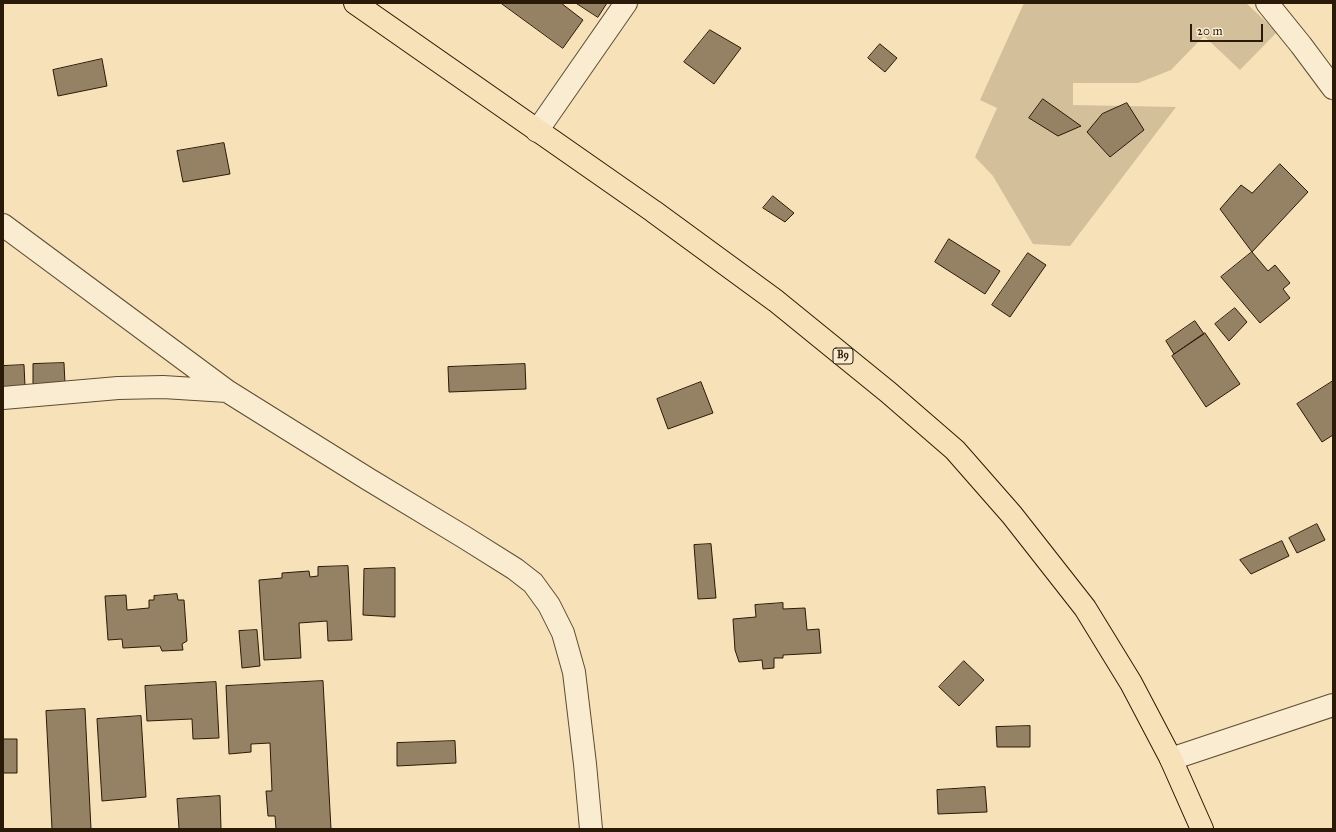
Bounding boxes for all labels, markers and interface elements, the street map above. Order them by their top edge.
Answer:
scale bar [1192,16,1265,42]
text: 20 m [1197,24,1223,38]
road number: B9 [833,348,853,364]

